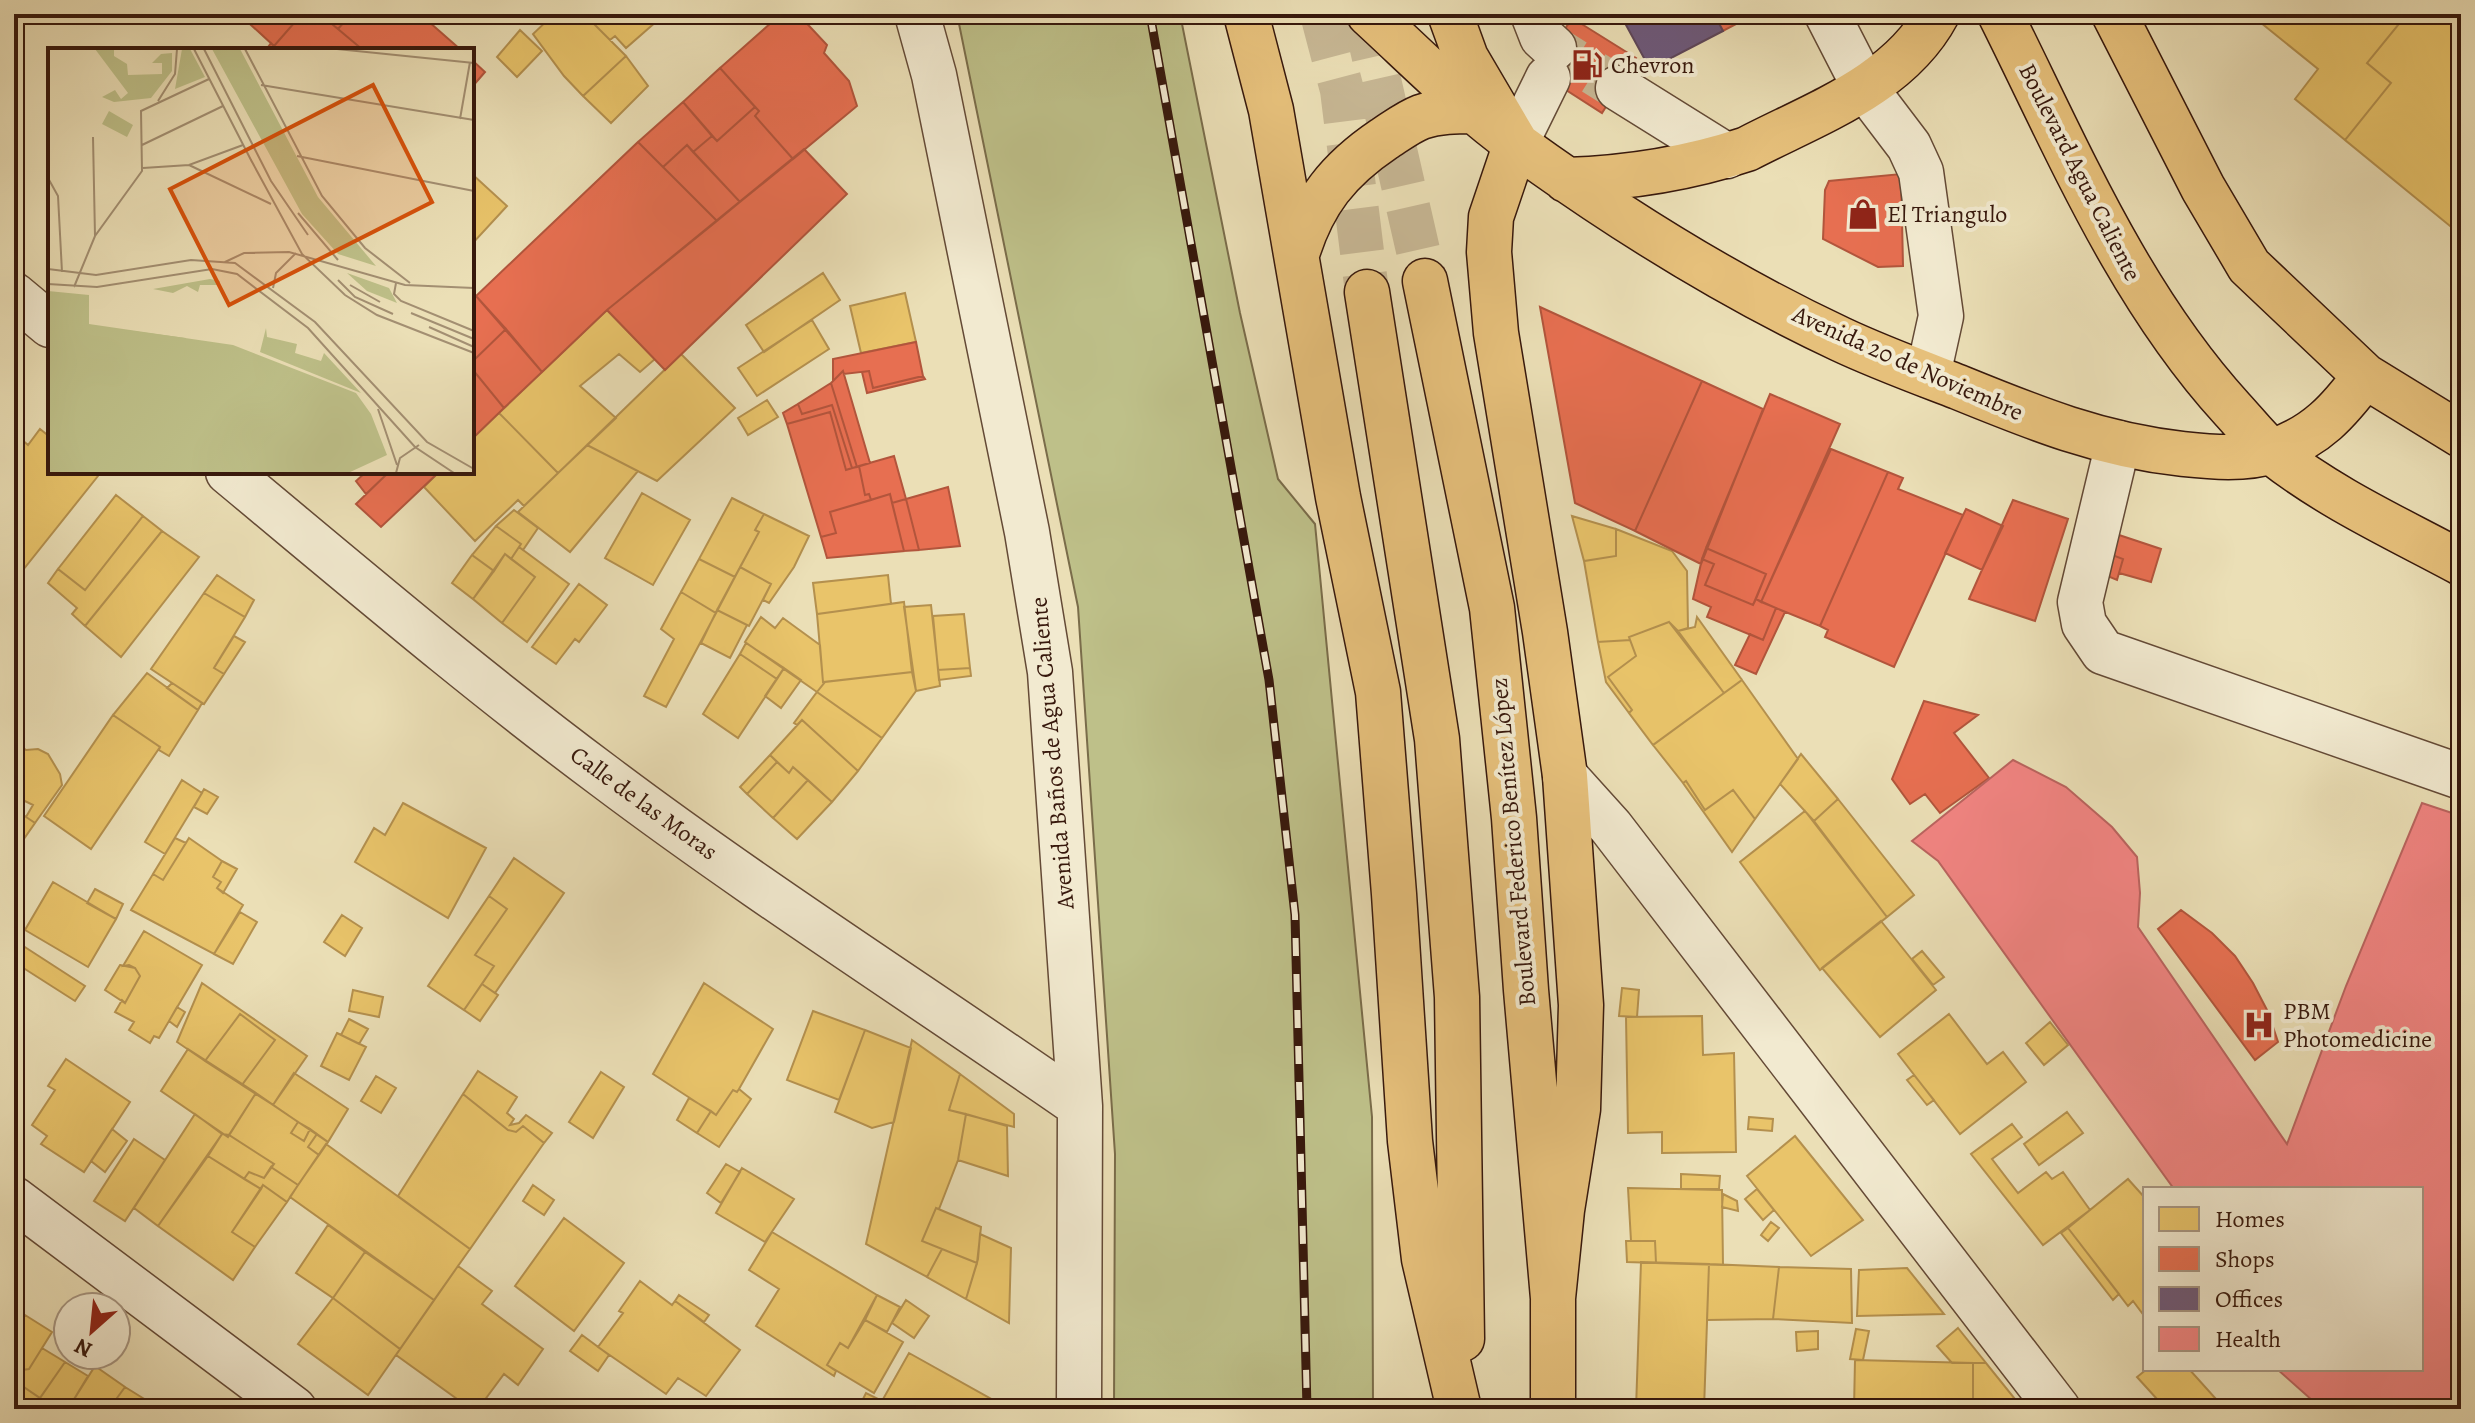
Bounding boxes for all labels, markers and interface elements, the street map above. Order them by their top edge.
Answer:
inset map [48,48,474,474]
fuel station icon: Chevron [1570,48,1604,82]
place label: Chevron [1611,49,1694,81]
street label: Boulevard Agua Caliente [2011,58,2149,286]
shop icon: El Triangulo [1846,197,1880,231]
place label: El Triangulo [1887,198,2007,230]
street label: Avenida 20 de Noviembre [1787,297,2028,428]
street label: Avenida Baños de Agua Caliente [1022,595,1082,912]
street label: Boulevard Federico Benítez López [1483,676,1543,1008]
street label: Calle de las Moras [564,739,724,867]
place label: PBM Photomedicine [2283,995,2432,1055]
hospital icon: PBM Photomedicine [2242,1008,2276,1042]
legend [2143,1187,2423,1371]
text: Homes [2215,1203,2285,1235]
text: Shops [2215,1243,2275,1275]
text: Offices [2215,1283,2283,1315]
north arrow [52,1291,132,1371]
text: Health [2215,1323,2281,1355]
text: N [69,1331,97,1365]

